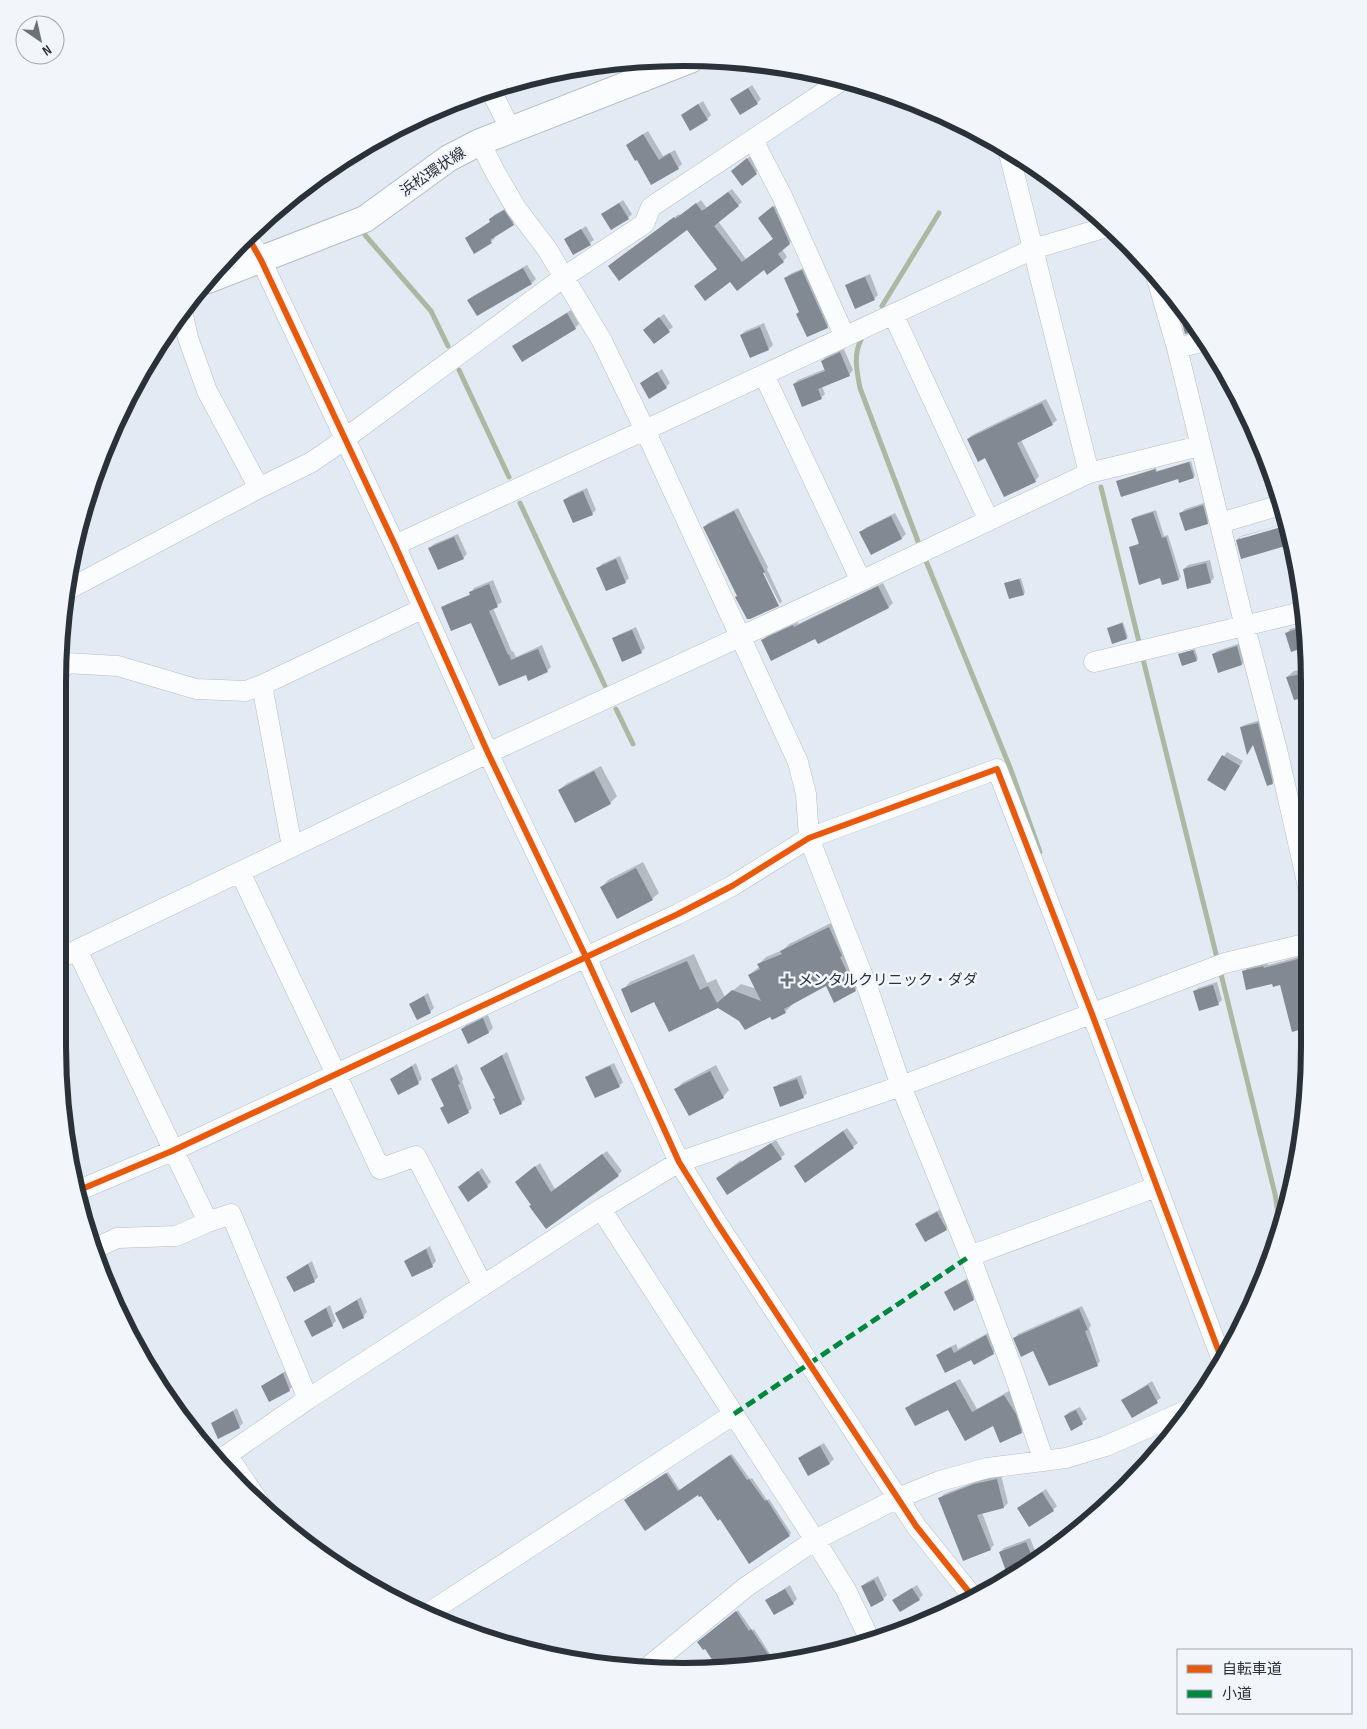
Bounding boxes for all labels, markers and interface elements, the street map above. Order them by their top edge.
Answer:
north arrow [15,15,65,65]
text: N [39,41,55,60]
street label: 浜松環状線 [397,143,469,201]
place label: メンタルクリニック・ダダ [798,971,978,990]
marker: メンタルクリニック・ダダ [780,973,794,987]
legend [1177,1649,1352,1714]
text: 自転車道 [1222,1660,1282,1679]
text: 小道 [1222,1685,1252,1704]

